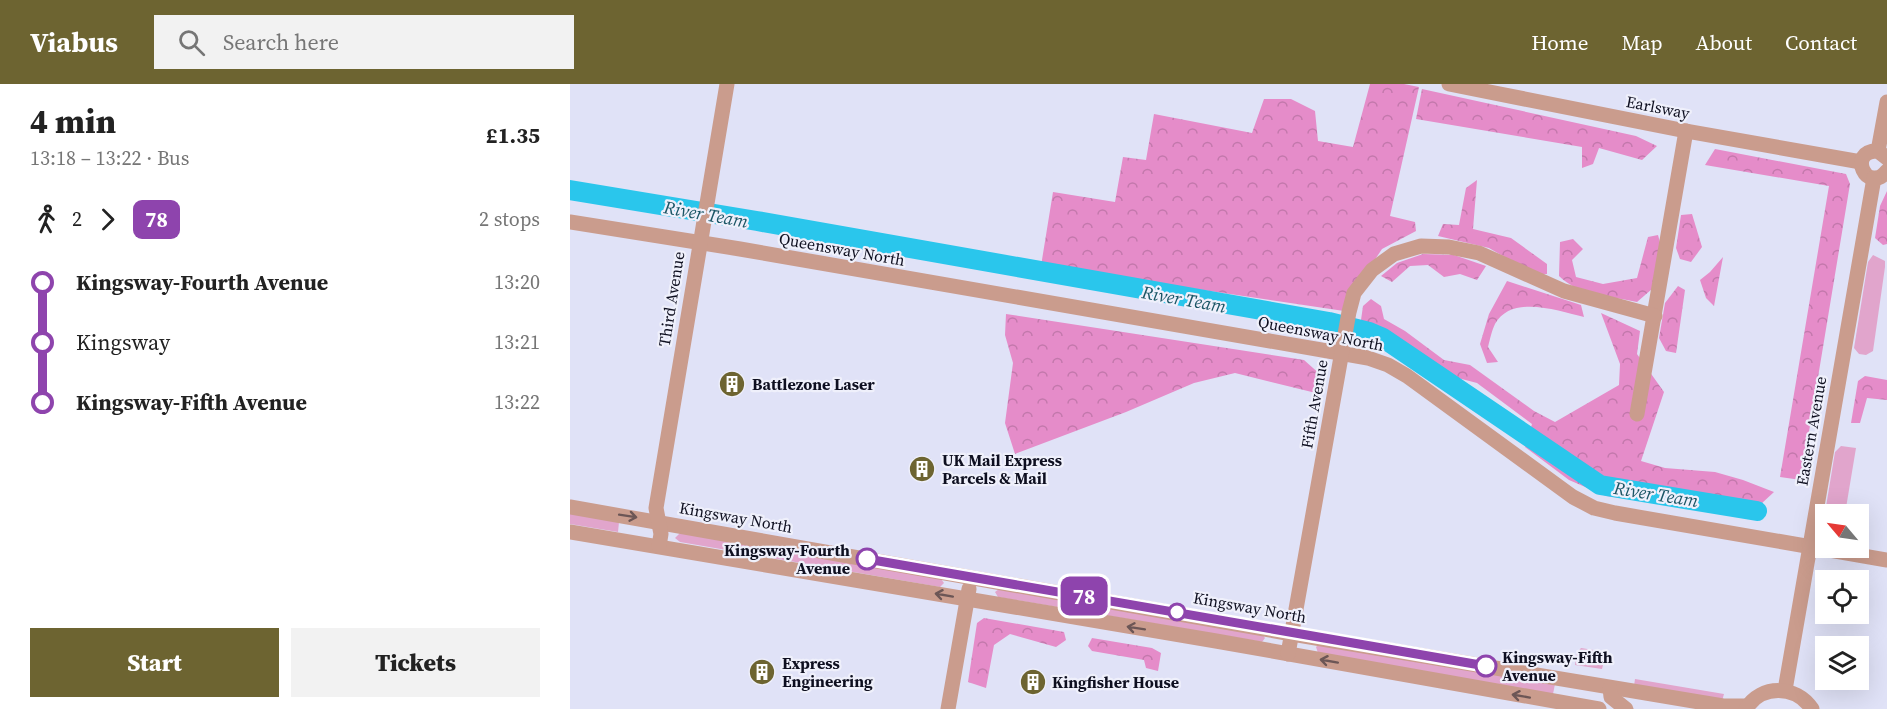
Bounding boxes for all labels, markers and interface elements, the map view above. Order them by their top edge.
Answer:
search box [154,15,574,69]
text: Viabus [30,23,118,61]
icon: search [175,26,208,59]
text: Search here [223,27,339,57]
text: Home [1531,28,1589,57]
text: Map [1622,28,1663,57]
text: About [1696,28,1752,57]
text: Contact [1785,28,1857,57]
street label: Earlsway [1624,90,1692,124]
text: 4 min [30,99,116,144]
text: £1.35 [486,120,540,150]
text: 13:18 – 13:22 · Bus [30,144,189,172]
water label: River Team [661,194,750,234]
icon: walk [30,203,63,236]
icon: forward [91,203,124,236]
text: 2 [72,205,82,233]
text: 78 [145,205,168,234]
text: 2 stops [479,205,540,233]
street label: Queensway North [777,227,907,271]
street label: Third Avenue [653,250,689,348]
text: Kingsway-Fourth Avenue [76,267,328,297]
text: 13:20 [494,268,540,296]
water label: River Team [1139,279,1228,319]
street label: Queensway North [1256,310,1386,356]
text: Kingsway [76,327,170,357]
text: 13:21 [494,328,540,356]
street label: Fifth Avenue [1295,358,1333,450]
building icon: Battlezone Laser [717,369,747,399]
place label: Battlezone Laser [752,373,875,395]
street label: Eastern Avenue [1791,375,1831,487]
text: Kingsway-Fifth Avenue [76,387,307,417]
text: 13:22 [494,388,540,416]
place label: UK Mail Express Parcels & Mail [942,449,1062,489]
building icon: UK Mail Express Parcels & Mail [907,454,937,484]
water label: River Team [1611,475,1700,513]
street label: Kingsway North [678,496,795,538]
north arrow [1815,504,1869,558]
map controls [1815,504,1869,690]
one-way arrow [617,511,637,522]
place label: Kingsway-Fourth Avenue [724,539,850,579]
marker: Kingsway-Fourth Avenue [856,548,878,570]
button: locate [1815,570,1869,624]
line badge: 78 [1057,576,1111,616]
text: 78 [1073,582,1095,611]
street label: Kingsway North [1192,586,1309,628]
one-way arrow [935,590,955,601]
unlabelled marker [1168,603,1186,621]
one-way arrow [1127,623,1147,634]
button: Start [30,628,279,697]
button: Tickets [291,628,540,697]
button: layers [1815,636,1869,690]
place label: Kingsway-Fifth Avenue [1502,646,1613,686]
place label: Express Engineering [782,652,873,692]
marker: Kingsway-Fifth Avenue [1475,655,1497,677]
one-way arrow [1319,656,1339,667]
building icon: Express Engineering [747,657,777,687]
building icon: Kingfisher House [1018,667,1048,697]
place label: Kingfisher House [1052,671,1179,693]
one-way arrow [1511,690,1531,701]

